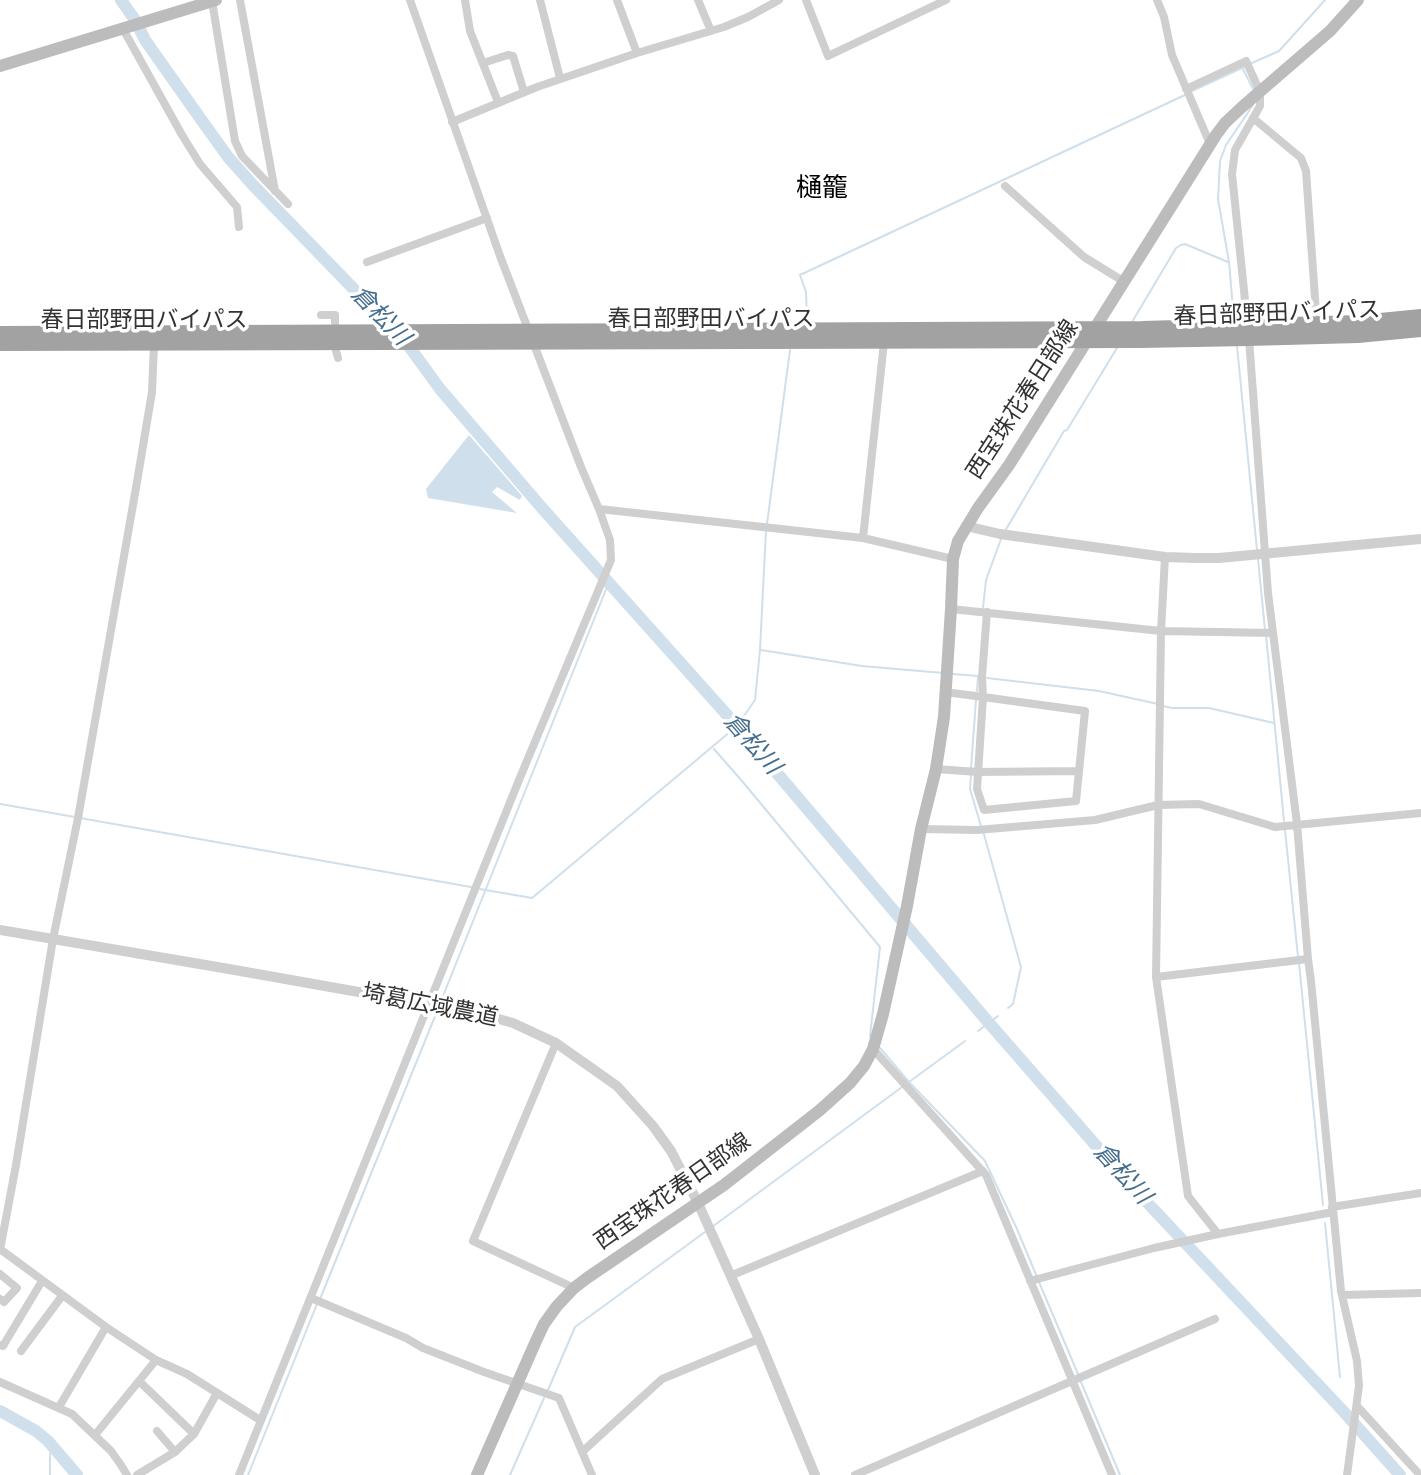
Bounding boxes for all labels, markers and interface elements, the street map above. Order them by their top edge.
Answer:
district label: 樋籠 [796,173,848,205]
water label: 倉松川 [345,280,415,352]
street label: 春日部野田バイパス [1173,297,1381,331]
street label: 春日部野田バイパス [608,306,814,334]
street label: 春日部野田バイパス [41,307,247,335]
street label: 西宝珠花春日部線 [961,315,1085,485]
water label: 倉松川 [718,707,786,781]
street label: 埼葛広域農道 [360,979,500,1033]
street label: 西宝珠花春日部線 [590,1128,756,1256]
water label: 倉松川 [1087,1138,1157,1210]

